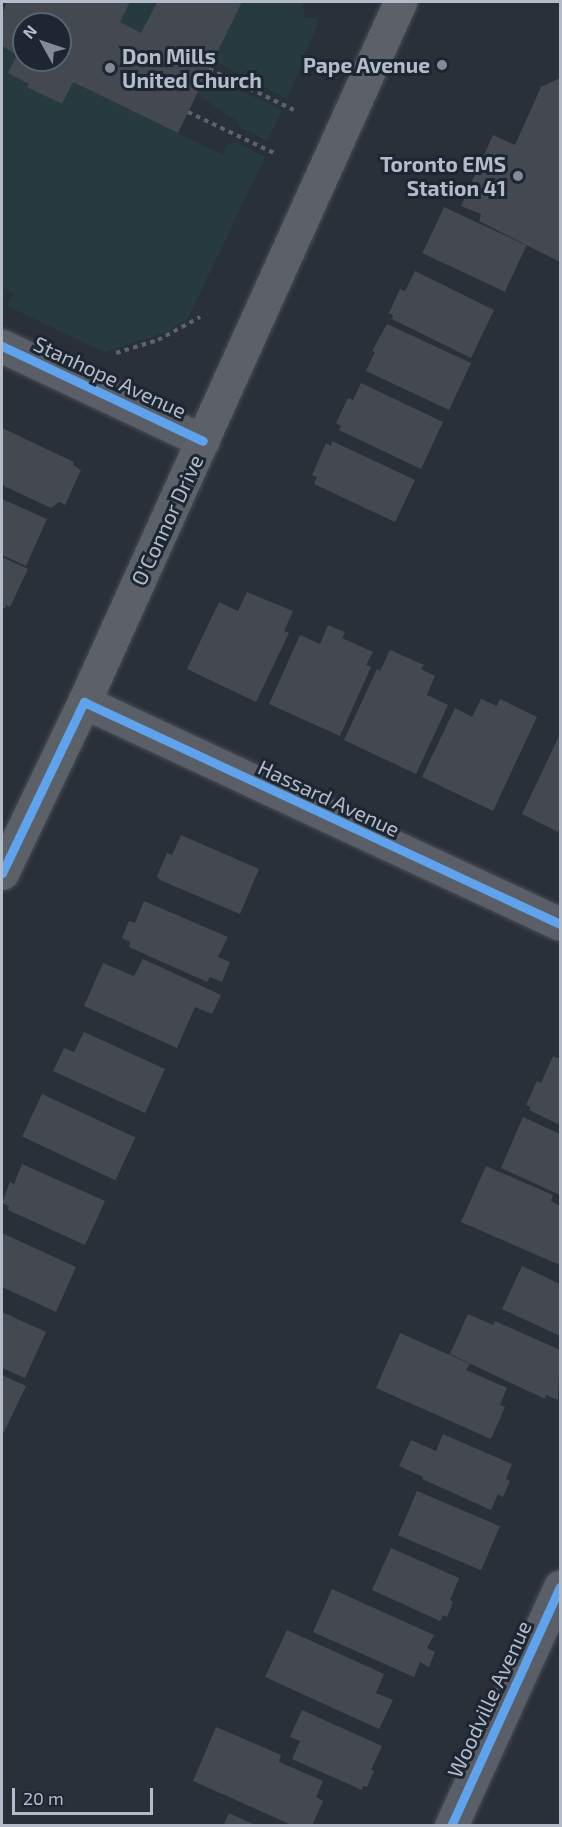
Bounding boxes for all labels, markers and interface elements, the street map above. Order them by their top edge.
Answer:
north arrow [12,12,72,72]
text: N [18,21,40,42]
place label: Don Mills United Church [122,43,262,93]
place label: Pape Avenue [302,52,430,78]
marker: Pape Avenue [435,58,449,72]
marker: Don Mills United Church [103,61,117,75]
place label: Toronto EMS Station 41 [380,151,506,201]
marker: Toronto EMS Station 41 [511,169,525,183]
street label: Stanhope Avenue [29,330,191,424]
street label: O'Connor Drive [126,451,208,589]
street label: Hassard Avenue [254,754,404,842]
street label: Woodville Avenue [442,1616,536,1782]
scale bar [15,1776,156,1814]
text: 20 m [23,1787,64,1809]

